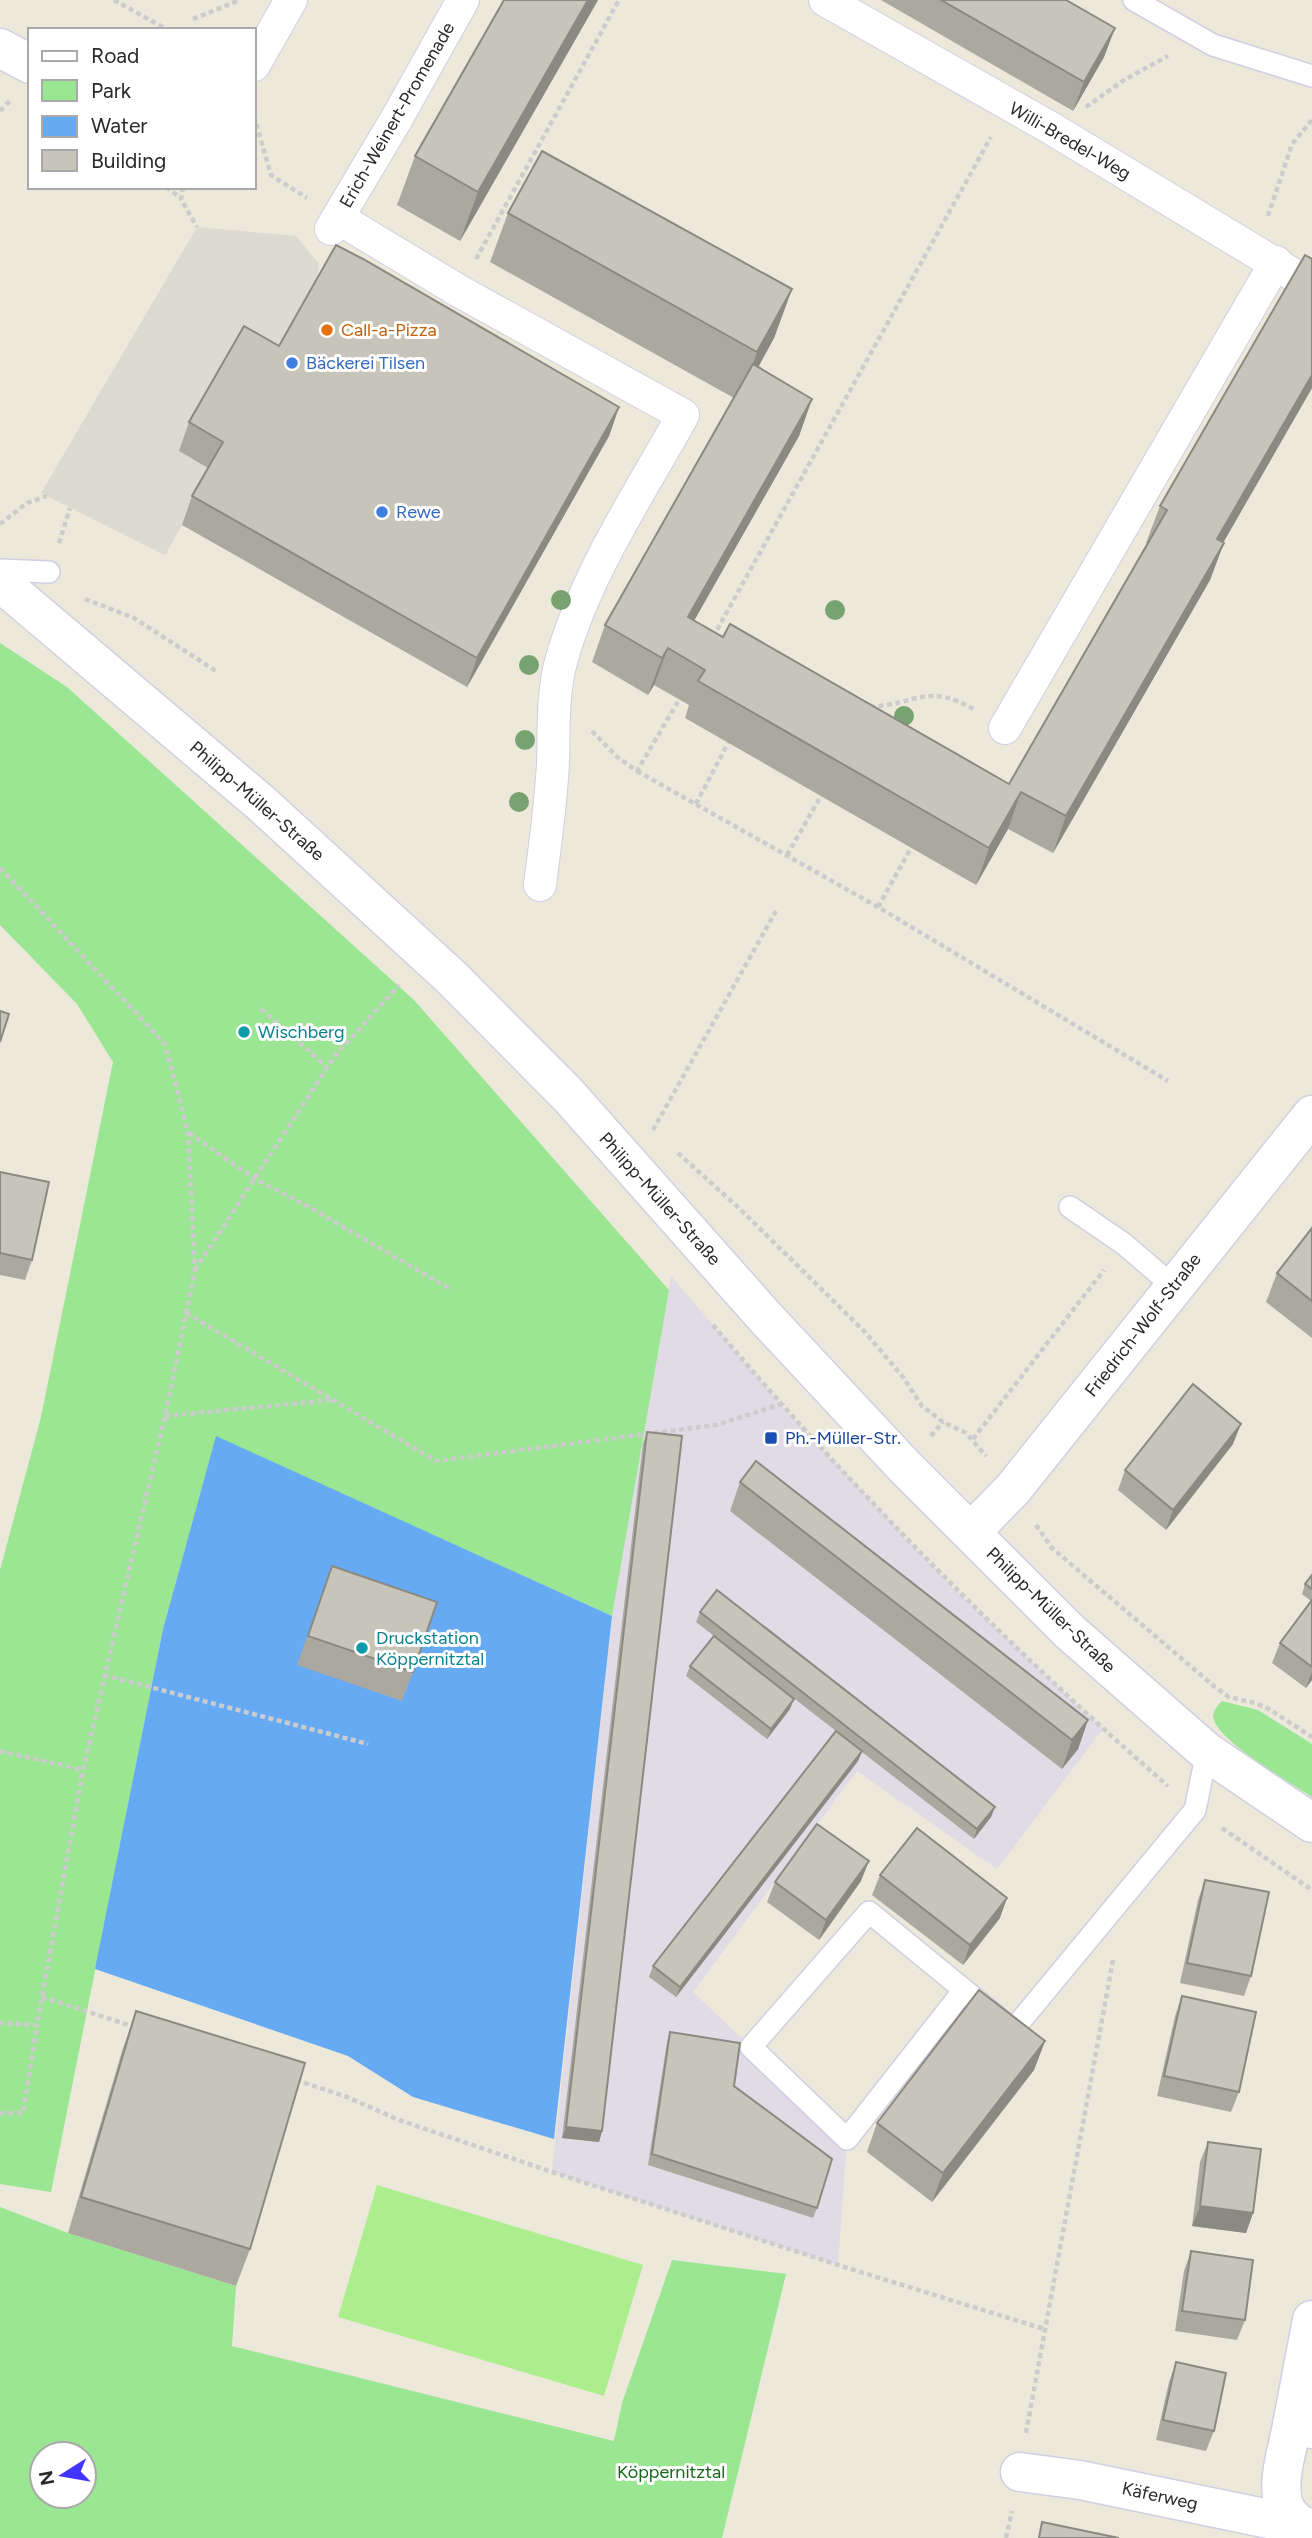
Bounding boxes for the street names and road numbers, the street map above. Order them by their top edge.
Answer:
street label: Erich-Weinert-Promenade [335,18,459,212]
street label: Willi-Bredel-Weg [1005,97,1135,185]
street label: Philipp-Müller-Straße [185,737,329,866]
street label: Philipp-Müller-Straße [595,1128,726,1270]
street label: Friedrich-Wolf-Straße [1080,1249,1206,1401]
street label: Philipp-Müller-Straße [982,1543,1120,1678]
street label: Käferweg [1120,2477,1200,2515]

